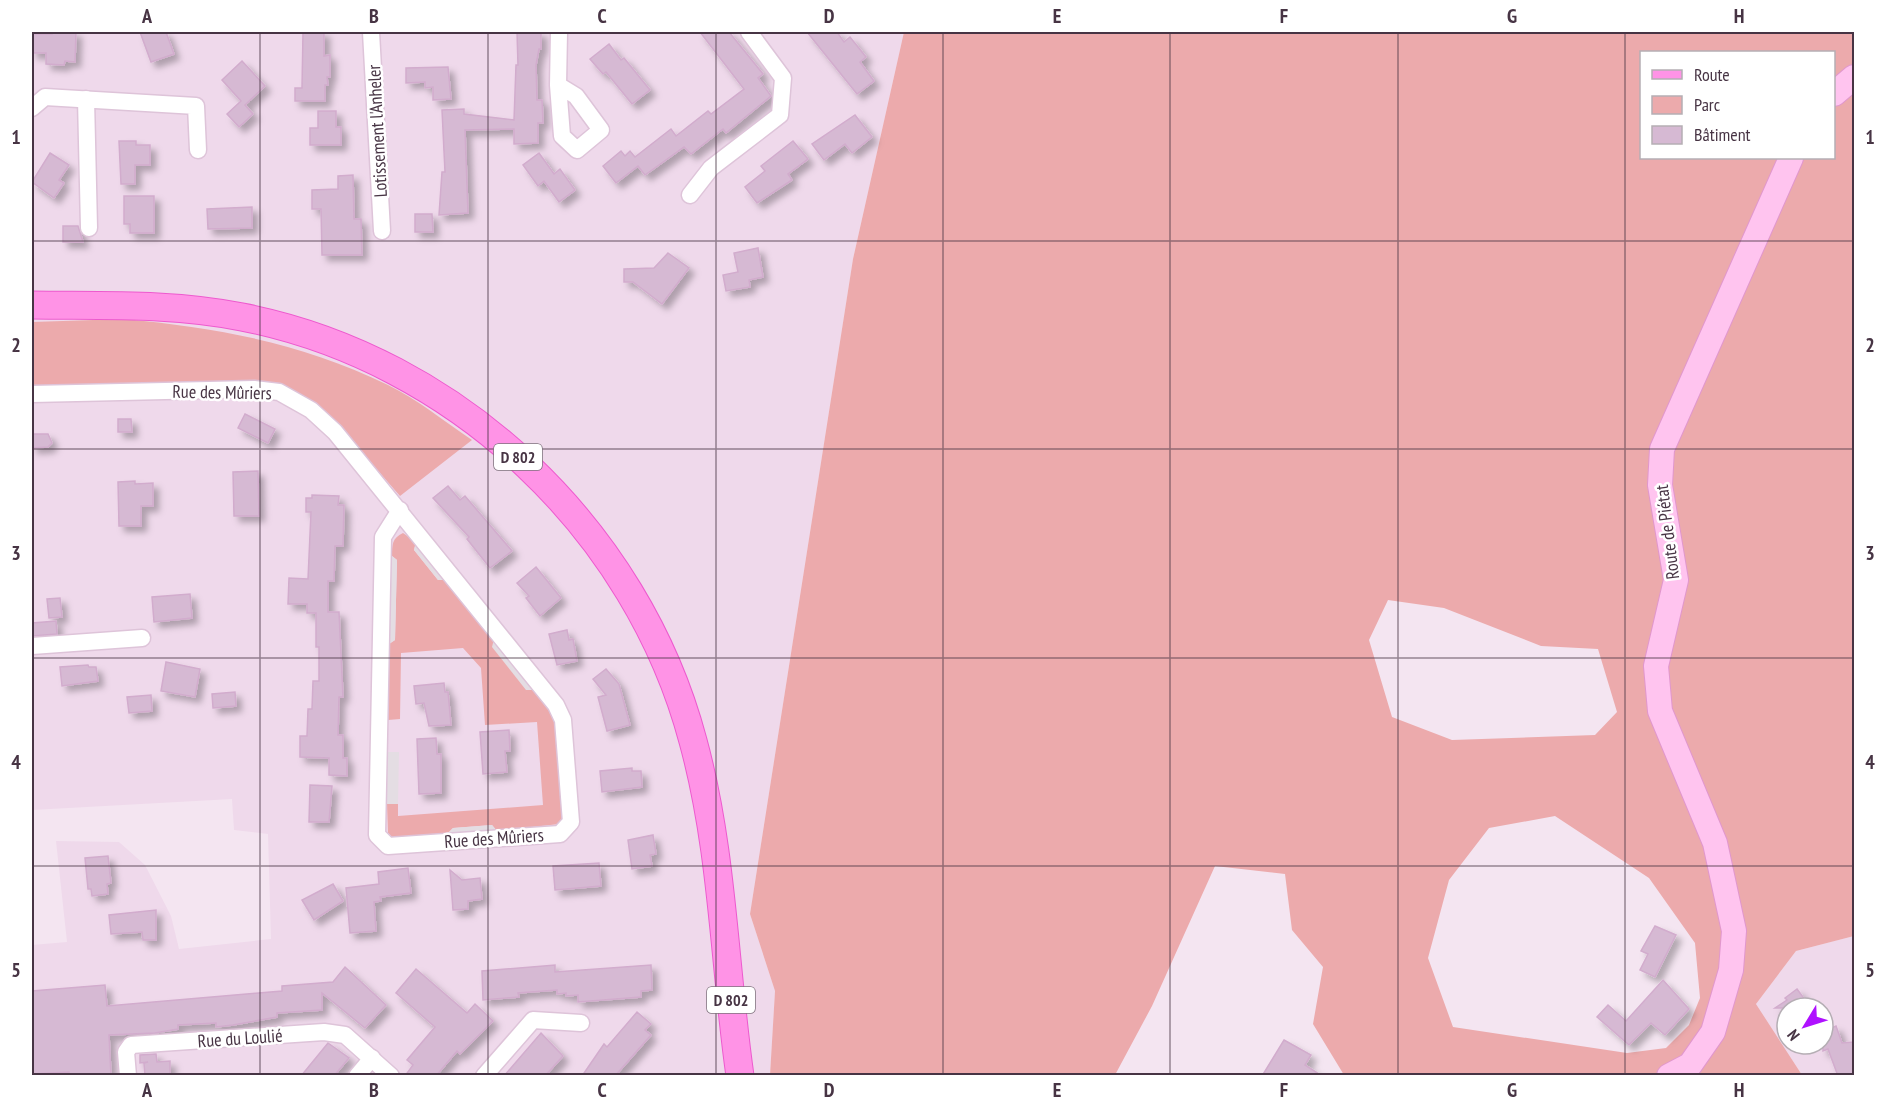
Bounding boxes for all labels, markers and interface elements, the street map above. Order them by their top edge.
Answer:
text: A [141,3,153,29]
text: B [369,3,379,29]
text: C [597,3,607,29]
text: D [824,3,835,29]
text: E [1053,3,1061,29]
text: F [1280,3,1288,29]
text: G [1507,3,1517,29]
text: H [1734,3,1744,29]
legend [1640,51,1835,159]
text: Route [1694,63,1730,86]
street label: Lotissement l'Anheler [362,64,392,198]
text: Parc [1694,93,1721,116]
text: Bâtiment [1694,123,1751,146]
text: 1 [11,124,21,150]
text: 1 [1865,124,1875,150]
text: 2 [11,332,21,358]
text: 2 [1865,332,1875,358]
street label: Rue des Mûriers [172,380,272,404]
road number: D 802 [494,444,542,470]
street label: Route de Piétat [1650,483,1684,581]
text: 3 [11,540,21,566]
text: 3 [1865,540,1875,566]
text: 4 [11,749,21,775]
text: 4 [1865,749,1875,775]
street label: Rue des Mûriers [444,823,544,853]
text: 5 [11,957,21,983]
text: 5 [1865,957,1875,983]
road number: D 802 [707,987,755,1013]
north arrow [1775,996,1835,1056]
street label: Rue du Loulié [197,1024,283,1052]
text: N [1783,1026,1804,1045]
text: A [141,1077,153,1103]
text: B [369,1077,379,1103]
text: C [597,1077,607,1103]
text: D [824,1077,835,1103]
text: E [1053,1077,1061,1103]
text: F [1280,1077,1288,1103]
text: G [1507,1077,1517,1103]
text: H [1734,1077,1744,1103]

